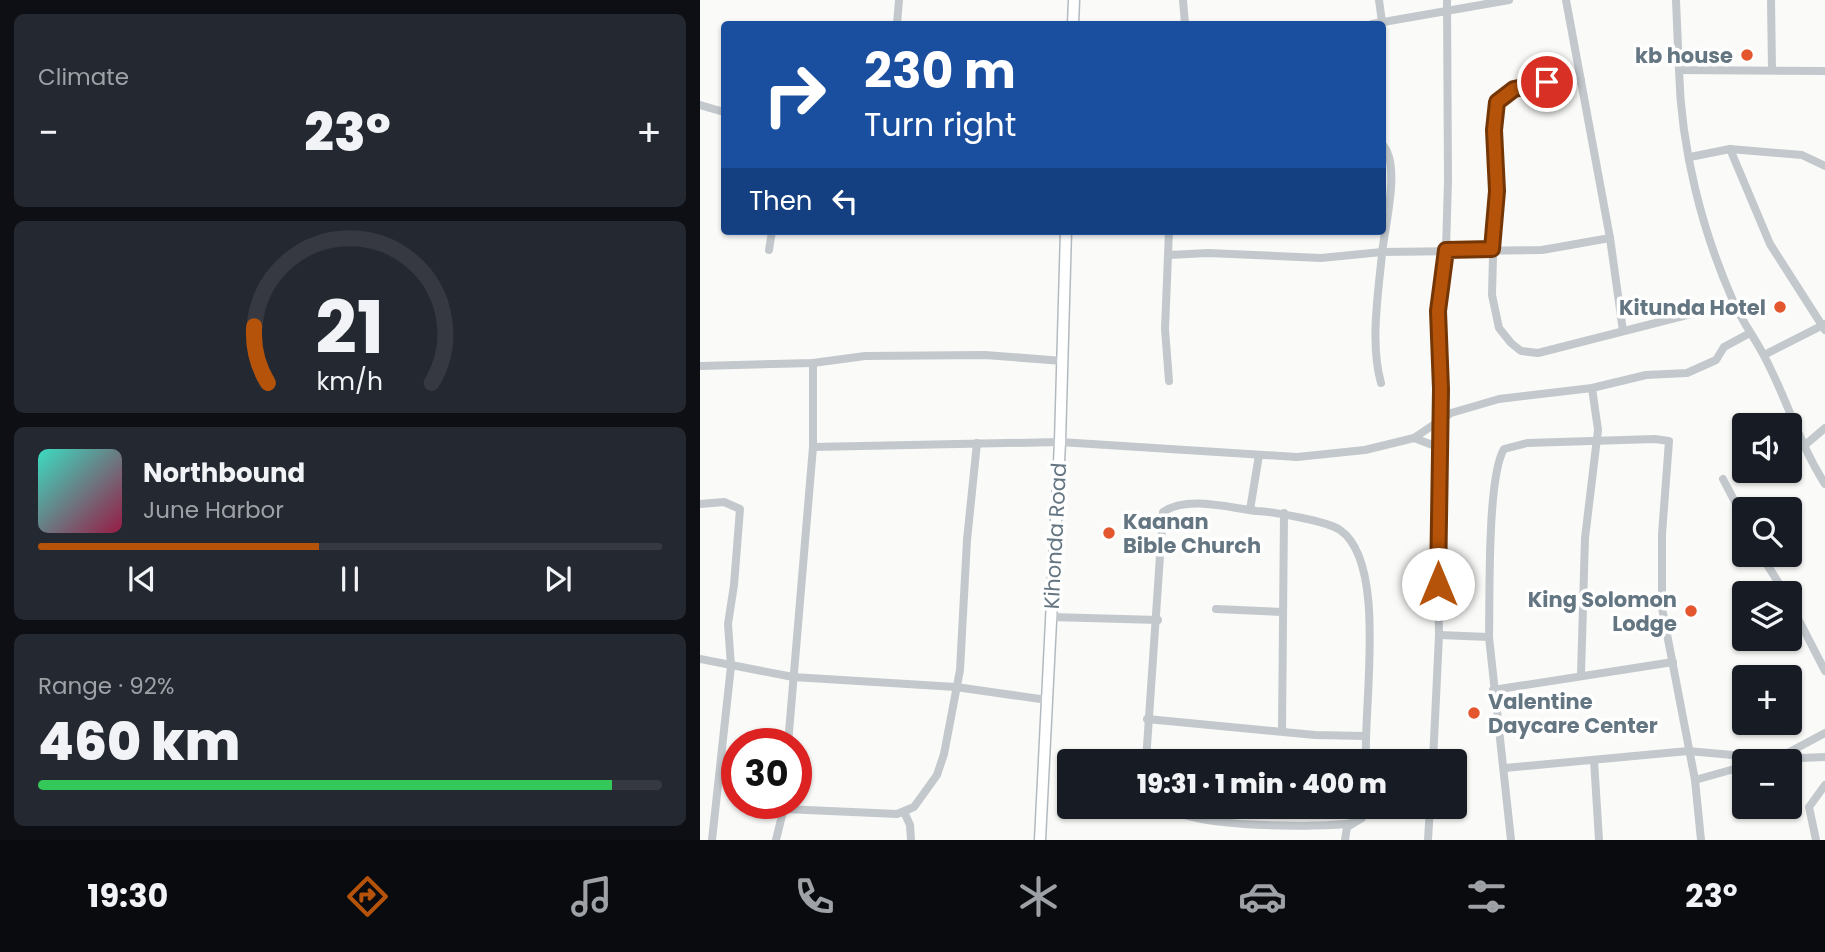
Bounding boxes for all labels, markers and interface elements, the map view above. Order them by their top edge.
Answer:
text: 230 m [864,37,1016,105]
place label: kb house [1635,41,1733,70]
marker: kb house [1739,47,1755,63]
icon: right [749,49,840,140]
pin [1517,52,1577,112]
text: Climate [38,61,129,93]
icon: arrive [1528,63,1566,101]
text: 23° [304,96,391,169]
text: Turn right [864,102,1016,147]
text: − [38,106,59,159]
text: + [636,106,662,159]
icon: left [826,182,864,220]
text: Then [749,183,812,219]
text: 21 [316,277,384,378]
place label: Kitunda Hotel [1619,293,1766,322]
marker: Kitunda Hotel [1772,299,1788,315]
text: km/h [317,364,383,399]
map controls [1732,413,1802,819]
button: sound [1732,413,1802,483]
text: Northbound [143,455,305,491]
street label: Kihonda Road [1037,462,1073,610]
text: June Harbor [143,494,284,526]
button: search [1732,497,1802,567]
place label: Kaanan Bible Church [1123,507,1261,560]
marker: Kaanan Bible Church [1101,525,1117,541]
position arrow [1401,547,1475,621]
icon: previous [123,560,161,598]
icon: pause [331,560,369,598]
icon: next [539,560,577,598]
button: layers [1732,581,1802,651]
place label: King Solomon Lodge [1528,585,1677,638]
marker: King Solomon Lodge [1683,603,1699,619]
button: + [1732,665,1802,735]
text: Range · 92% [38,670,174,702]
place label: Valentine Daycare Center [1488,687,1658,740]
text: 460 km [38,705,240,778]
marker: Valentine Daycare Center [1466,705,1482,721]
speed limit sign: 30 [721,728,812,819]
button: − [1732,749,1802,819]
text: 19:31 · 1 min · 400 m [1137,766,1387,802]
icon: directions [343,872,392,921]
icon: music [567,872,616,921]
icon: phone [790,872,839,921]
icon: climate [1014,872,1063,921]
icon: car [1238,872,1287,921]
icon: filters [1462,872,1511,921]
text: 19:30 [87,873,168,918]
text: 23° [1685,873,1738,918]

